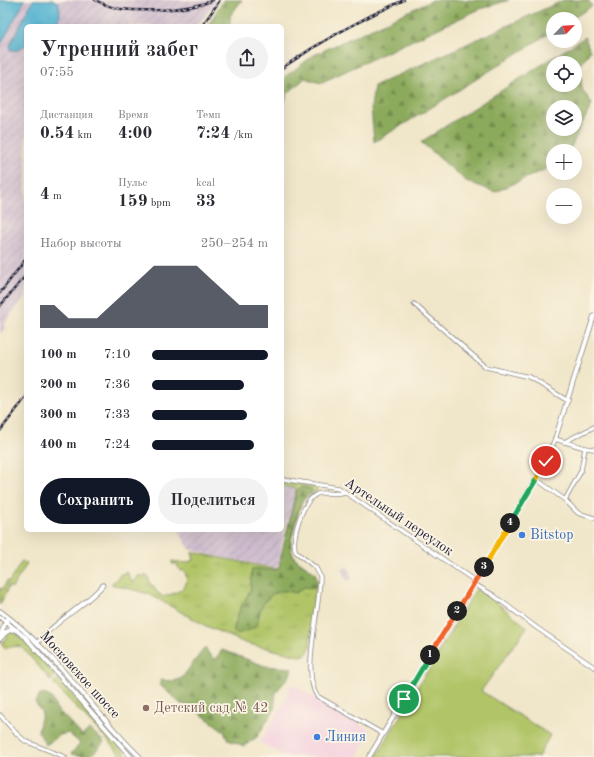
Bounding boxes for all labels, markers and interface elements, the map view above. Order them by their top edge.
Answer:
north arrow [546,12,582,48]
map controls [546,12,582,224]
button: share [226,37,268,79]
text: Утренний забег [40,39,198,61]
button: locate [546,56,582,92]
text: 07:55 [40,66,74,79]
button: layers [546,100,582,136]
text: Дистанция [40,110,93,121]
text: Время [118,110,148,121]
text: Темп [196,110,221,121]
text: 0.54 [40,125,74,142]
text: 4:00 [118,125,152,142]
text: 7:24 [196,125,230,142]
text: km [74,130,92,141]
text: /km [230,130,253,141]
button: + [546,144,582,180]
text: Пульс [118,178,147,189]
text: kcal [196,178,215,189]
text: 4 [40,186,50,203]
button: − [546,188,582,224]
text: m [50,191,62,202]
text: 159 [118,193,148,210]
text: 33 [196,193,216,210]
text: bpm [148,198,171,209]
text: Набор высоты [40,237,122,250]
text: 250–254 m [201,237,268,250]
text: 100 m [40,348,77,361]
text: 7:10 [104,348,130,361]
text: 200 m [40,378,77,391]
text: 7:36 [104,378,130,391]
text: 300 m [40,408,77,421]
text: 7:33 [104,408,130,421]
text: 400 m [40,438,77,451]
text: 7:24 [104,438,130,451]
pin [529,444,563,478]
icon: check [535,450,557,472]
street label: Артельный переулок [342,475,456,559]
button: Сохранить [40,478,150,524]
button: Поделиться [158,478,268,524]
pin: 4 [500,513,520,533]
text: 4 [507,517,513,528]
place label: Bitstop [530,528,574,542]
marker: Bitstop [517,530,527,540]
pin: 3 [474,557,494,577]
text: 3 [481,561,487,572]
pin: 2 [447,601,467,621]
text: 2 [454,605,460,616]
street label: Московское шоссе [37,629,123,721]
pin: 1 [420,645,440,665]
text: 1 [427,649,433,660]
pin [387,682,421,716]
icon: arrive [393,688,415,710]
place label: Детский сад № 42 [154,701,268,715]
marker: Детский сад № 42 [141,703,151,713]
place label: Линия [325,730,366,744]
marker: Линия [312,732,322,742]

